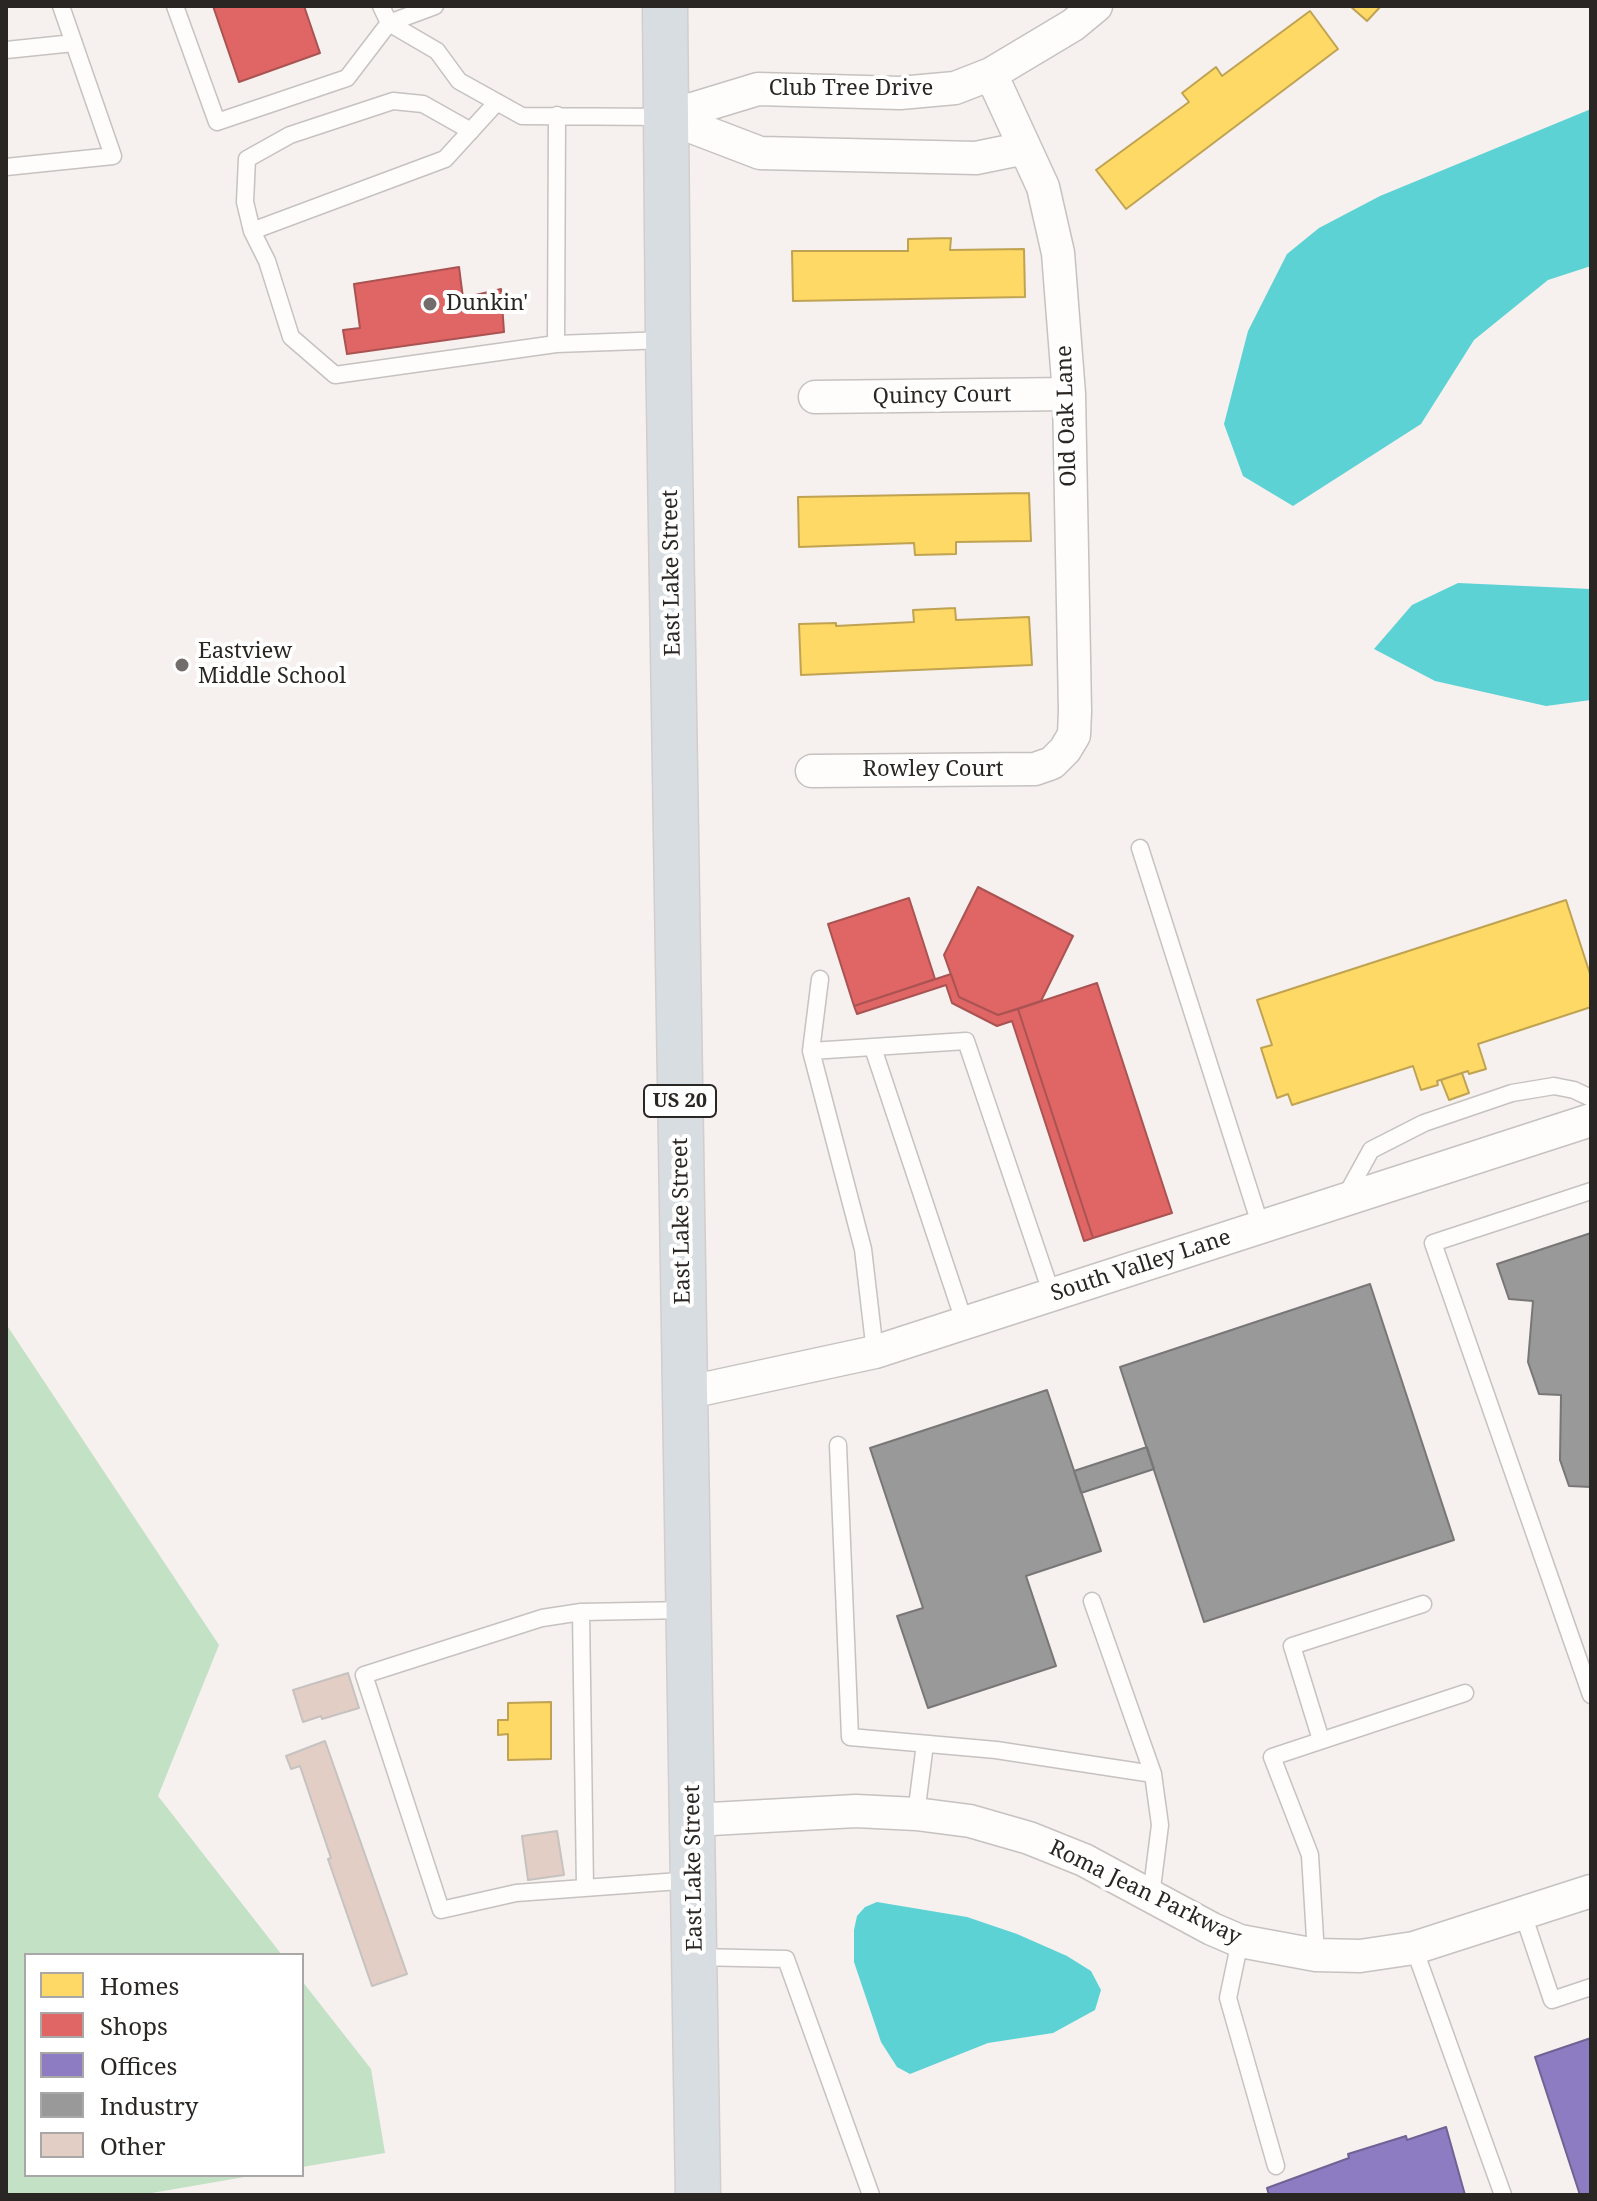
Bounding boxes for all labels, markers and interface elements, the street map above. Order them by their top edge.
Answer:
street label: Club Tree Drive [769,76,933,102]
place label: Dunkin' [446,291,528,317]
marker: Dunkin' [421,295,439,313]
street label: Old Oak Lane [1051,345,1083,487]
street label: Quincy Court [872,382,1012,410]
street label: East Lake Street [657,489,687,657]
place label: Eastview Middle School [198,639,346,690]
marker: Eastview Middle School [173,656,191,674]
street label: Rowley Court [862,757,1004,783]
road number: US 20 [644,1085,716,1117]
street label: East Lake Street [667,1137,697,1305]
street label: South Valley Lane [1048,1224,1234,1308]
street label: East Lake Street [679,1784,709,1952]
street label: Roma Jean Parkway [1045,1835,1245,1951]
legend [24,1953,304,2177]
text: Homes [100,1969,179,2002]
text: Shops [100,2009,168,2042]
text: Offices [100,2049,177,2082]
text: Industry [100,2089,198,2122]
text: Other [100,2129,166,2162]

